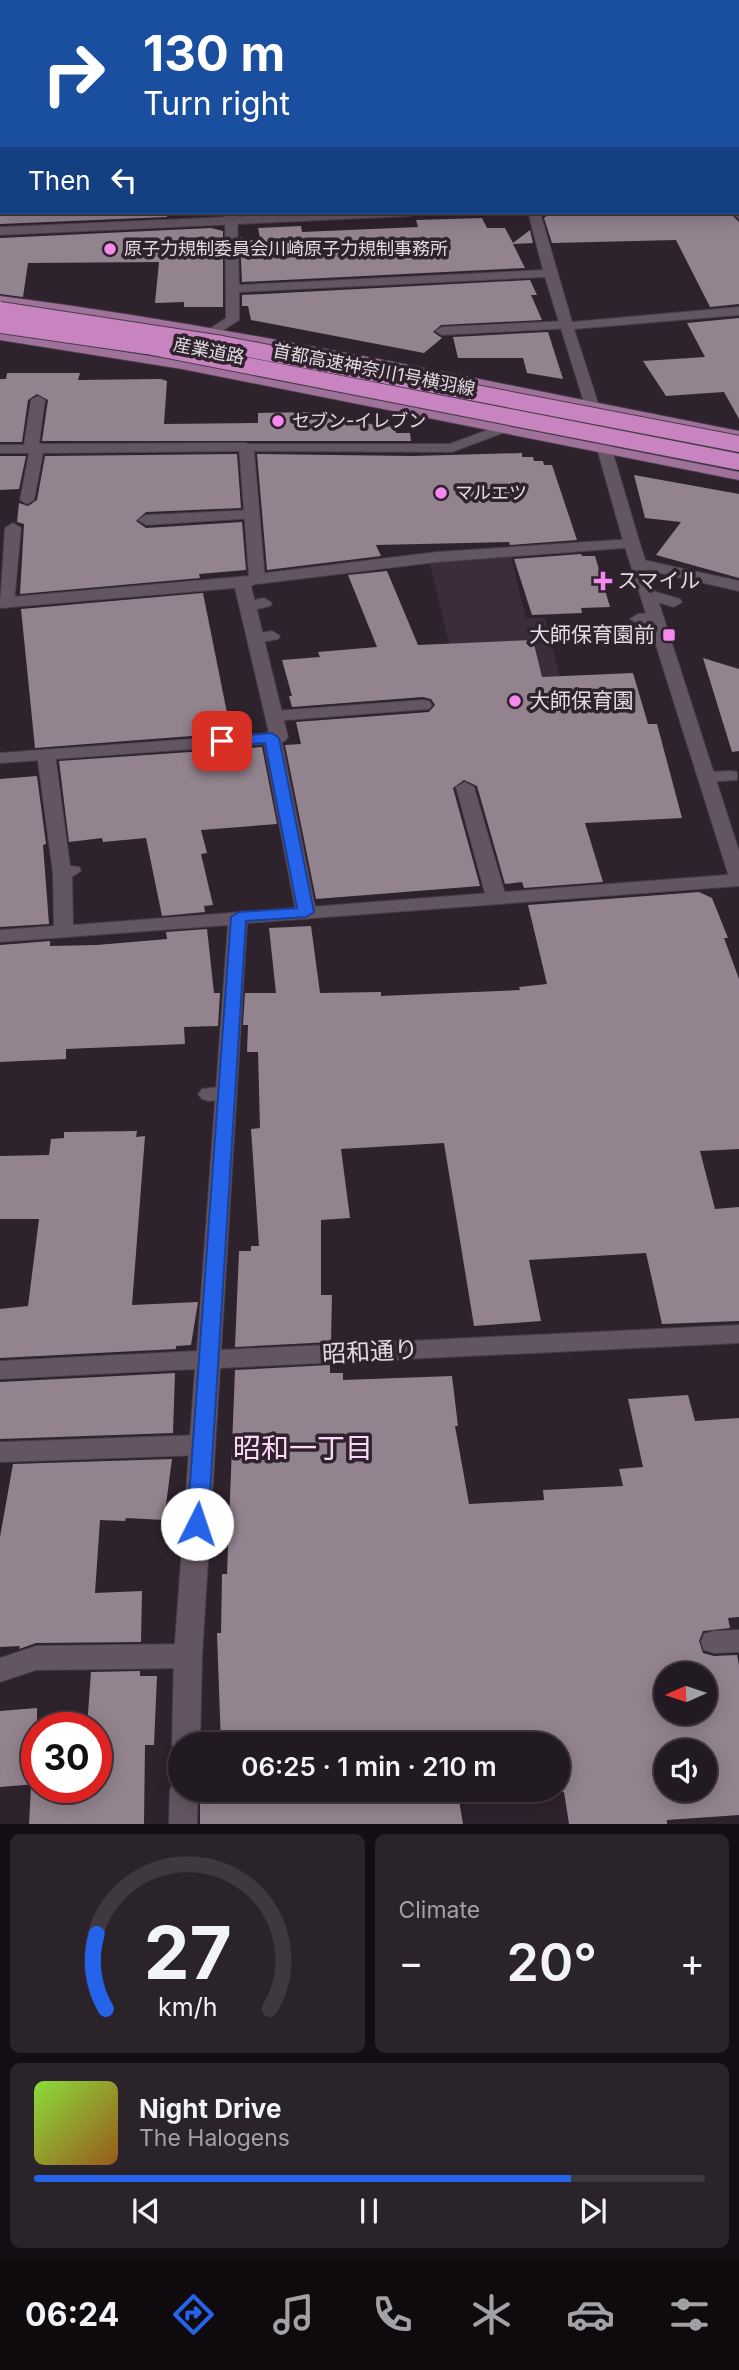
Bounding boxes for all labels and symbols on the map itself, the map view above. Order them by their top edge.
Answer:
place label: 原子力規制委員会川崎原子力規制事務所 [124,238,448,259]
marker: 原子力規制委員会川崎原子力規制事務所 [102,241,118,257]
street label: 産業道路 [172,333,246,368]
street label: 首都高速神奈川1号横羽線 [271,340,477,399]
place label: セブン-イレブン [292,410,426,431]
marker: セブン-イレブン [270,413,286,429]
place label: マルエツ [455,482,527,503]
marker: マルエツ [433,485,449,501]
place label: スマイル [617,568,700,593]
marker: スマイル [595,573,611,589]
place label: 大師保育園前 [529,622,655,647]
marker: 大師保育園前 [661,627,677,643]
place label: 大師保育園 [529,688,634,713]
marker: 大師保育園 [507,693,523,709]
pin [192,711,252,771]
street label: 昭和通り [321,1335,419,1368]
district label: 昭和一丁目 [233,1431,373,1465]
position arrow [160,1487,234,1561]
north arrow [654,1662,718,1726]
speed limit sign: 30 [21,1712,112,1803]

